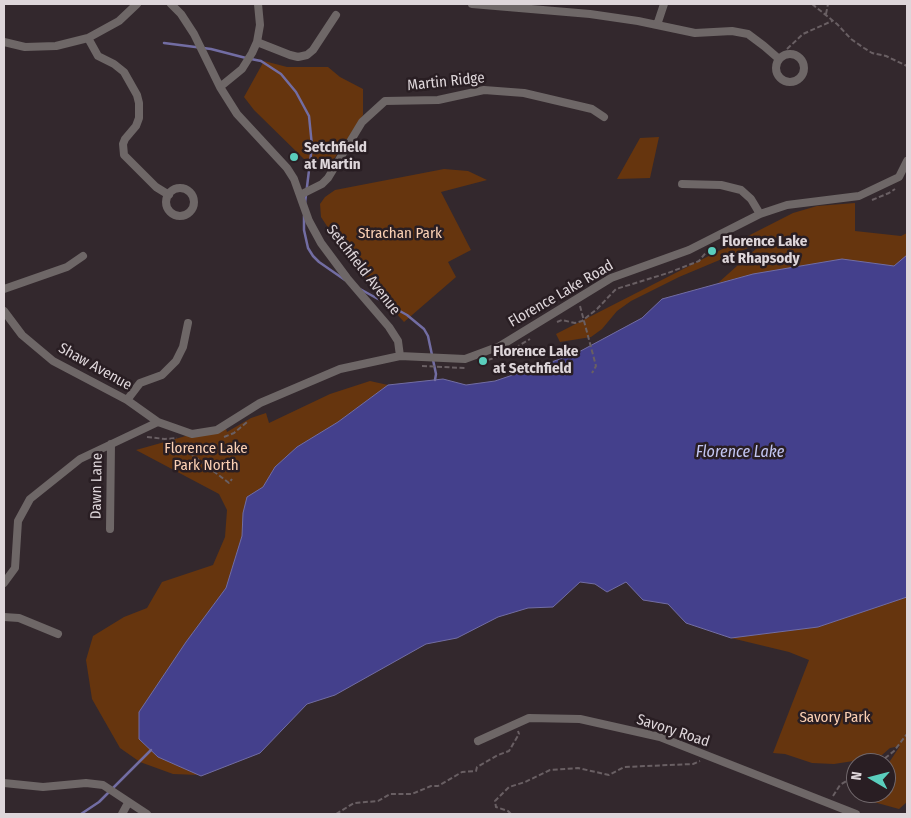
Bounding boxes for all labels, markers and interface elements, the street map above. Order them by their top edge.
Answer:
street label: Martin Ridge [406,69,486,95]
place label: Setchfield at Martin [304,139,367,174]
marker: Setchfield at Martin [288,151,300,163]
street label: Setchfield Avenue [322,221,404,319]
park label: Strachan Park [358,225,442,243]
place label: Florence Lake at Rhapsody [722,233,807,268]
marker: Florence Lake at Rhapsody [706,245,718,257]
street label: Florence Lake Road [505,257,617,331]
street label: Shaw Avenue [55,339,135,395]
place label: Florence Lake at Setchfield [493,343,578,378]
marker: Florence Lake at Setchfield [477,355,489,367]
park label: Florence Lake Park North [164,440,248,475]
water label: Florence Lake [696,443,784,463]
street label: Dawn Lane [87,453,107,519]
park label: Savory Park [799,709,871,727]
street label: Savory Road [634,711,712,751]
north arrow [846,753,896,803]
text: N [848,771,866,781]

